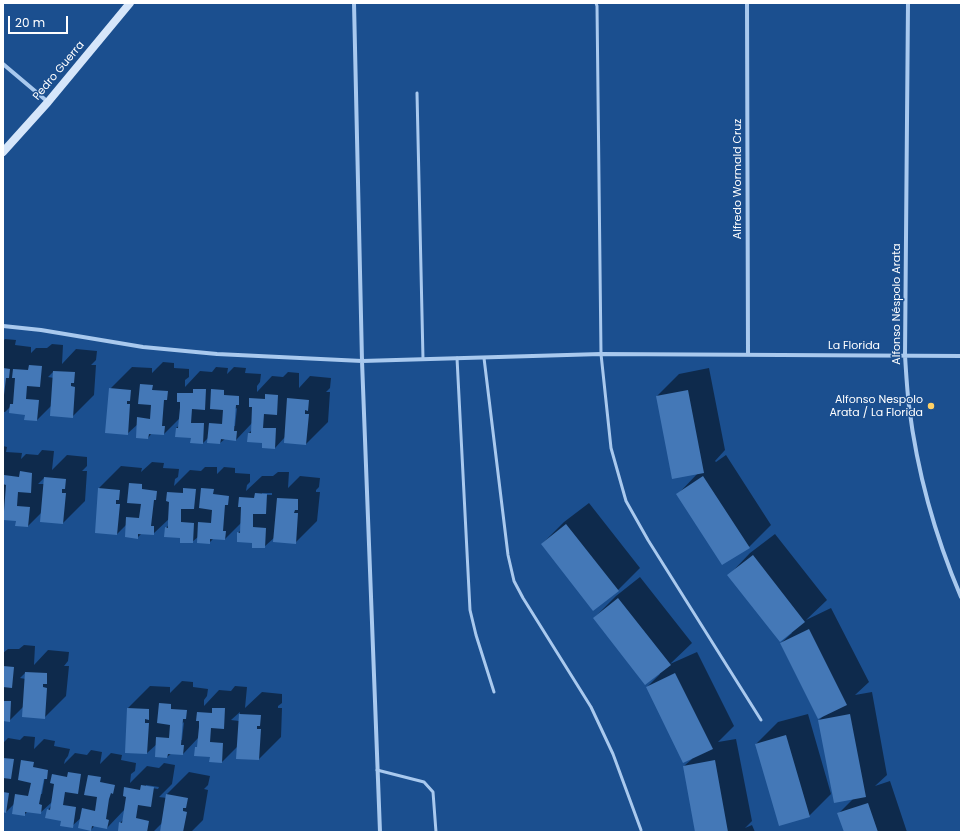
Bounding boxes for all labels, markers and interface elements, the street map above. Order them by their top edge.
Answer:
scale bar [10,8,70,34]
text: 20 m [15,14,45,31]
street label: Pedro Guerra [31,39,87,103]
street label: Alfredo Wormald Cruz [731,119,745,239]
street label: Alfonso Néspolo Arata [890,243,904,365]
street label: La Florida [828,339,880,353]
place label: Alfonso Nespolo Arata / La Florida [829,393,923,419]
marker: Alfonso Nespolo Arata / La Florida [926,401,936,411]

